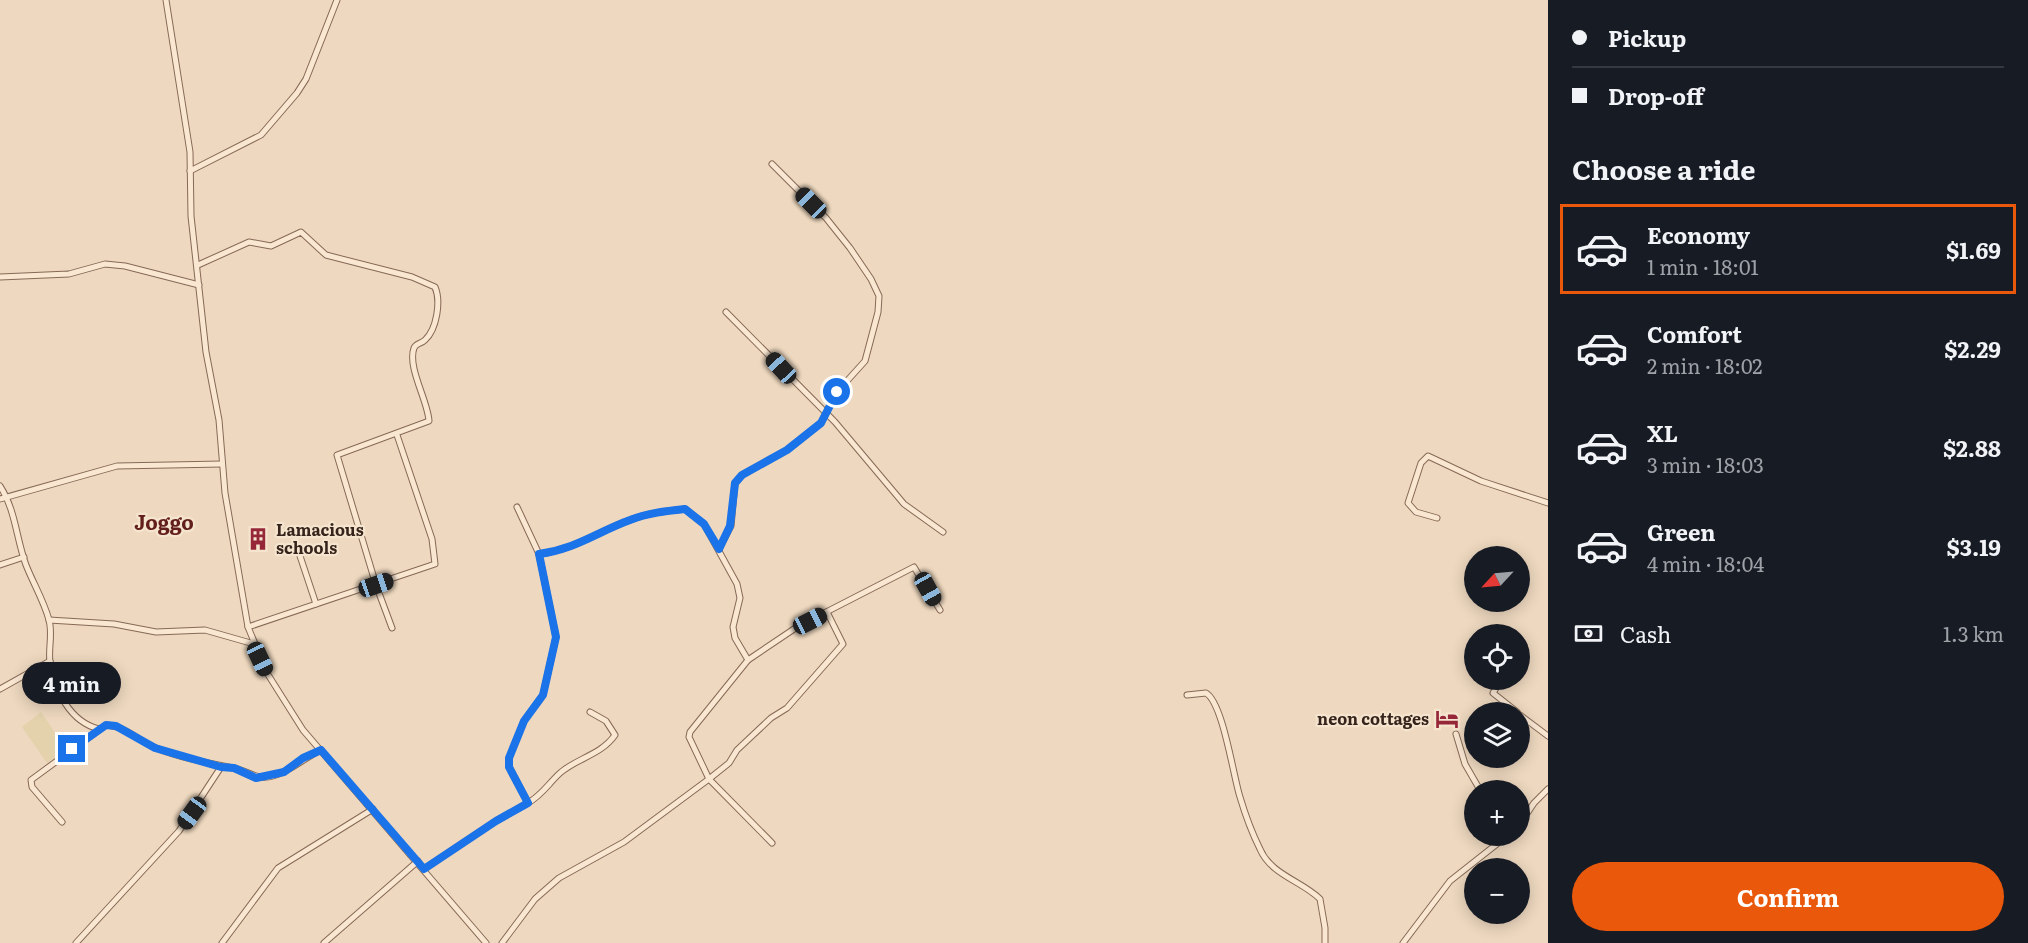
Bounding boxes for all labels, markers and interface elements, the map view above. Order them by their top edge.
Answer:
text: Pickup [1608,21,1686,54]
text: Drop-off [1608,79,1704,112]
text: Choose a ride [1572,148,1755,188]
car [792,184,830,222]
text: Economy [1647,218,1750,251]
icon: car [1575,222,1629,276]
text: $1.69 [1946,233,2001,266]
text: 1 min · 18:01 [1647,251,1759,281]
text: Comfort [1647,317,1742,350]
icon: car [1575,321,1629,375]
text: $2.29 [1944,332,2001,365]
car [762,349,800,387]
text: 2 min · 18:02 [1647,350,1762,380]
route start [823,378,850,405]
text: XL [1647,416,1678,449]
icon: car [1575,420,1629,474]
text: $2.88 [1943,431,2001,464]
text: 3 min · 18:03 [1647,449,1764,479]
district label: Joggo [134,506,194,536]
text: Green [1647,515,1716,548]
place label: Lamacious schools [276,517,364,559]
icon: car [1575,519,1629,573]
building icon: Lamacious schools [245,526,271,552]
text: $3.19 [1947,530,2001,563]
north arrow [1464,546,1530,612]
map controls [1464,546,1530,924]
text: 4 min · 18:04 [1647,548,1764,578]
car [911,569,945,609]
car [356,571,396,599]
car [790,605,830,637]
icon: cash [1572,617,1605,650]
text: Cash [1620,617,1671,650]
text: 1.3 km [1943,618,2004,648]
button: locate [1464,624,1530,690]
car [244,639,276,679]
callout: 4 min [22,662,122,704]
text: 4 min [43,668,100,698]
button: layers [1464,702,1530,768]
place label: neon cottages [1317,706,1429,730]
hotel icon: neon cottages [1434,706,1460,732]
route end [58,735,85,762]
button: + [1464,780,1530,846]
car [174,793,210,833]
button: − [1464,858,1530,924]
button: Confirm [1572,862,2004,931]

